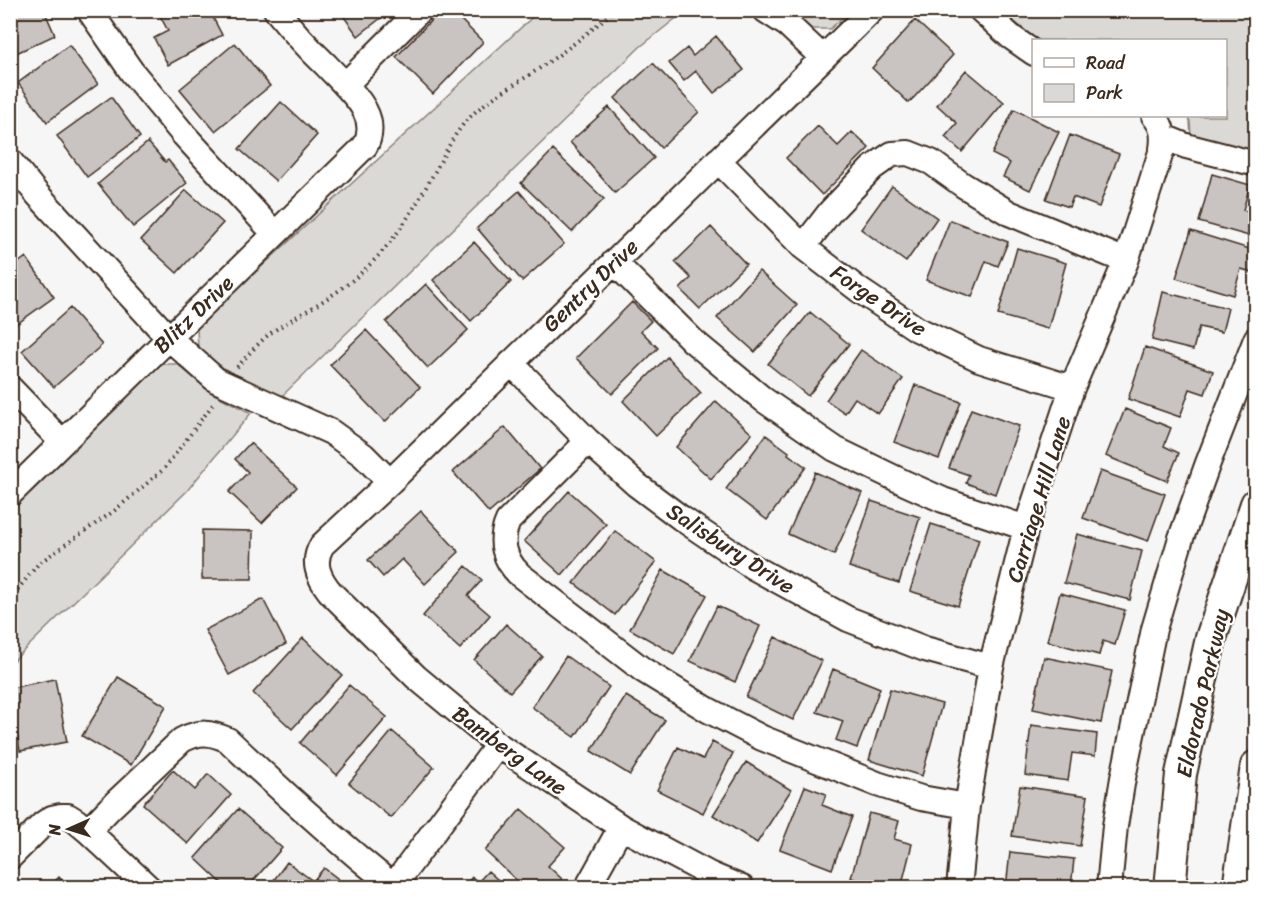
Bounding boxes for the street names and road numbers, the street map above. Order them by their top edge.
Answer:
street label: Gentry Drive [533,229,648,342]
street label: Forge Drive [822,253,935,347]
street label: Blitz Drive [143,265,244,363]
street label: Carriage Hill Lane [995,411,1082,587]
street label: Salisbury Drive [659,492,803,605]
street label: Eldorado Parkway [1164,604,1241,781]
street label: Bamberg Lane [444,695,576,806]

